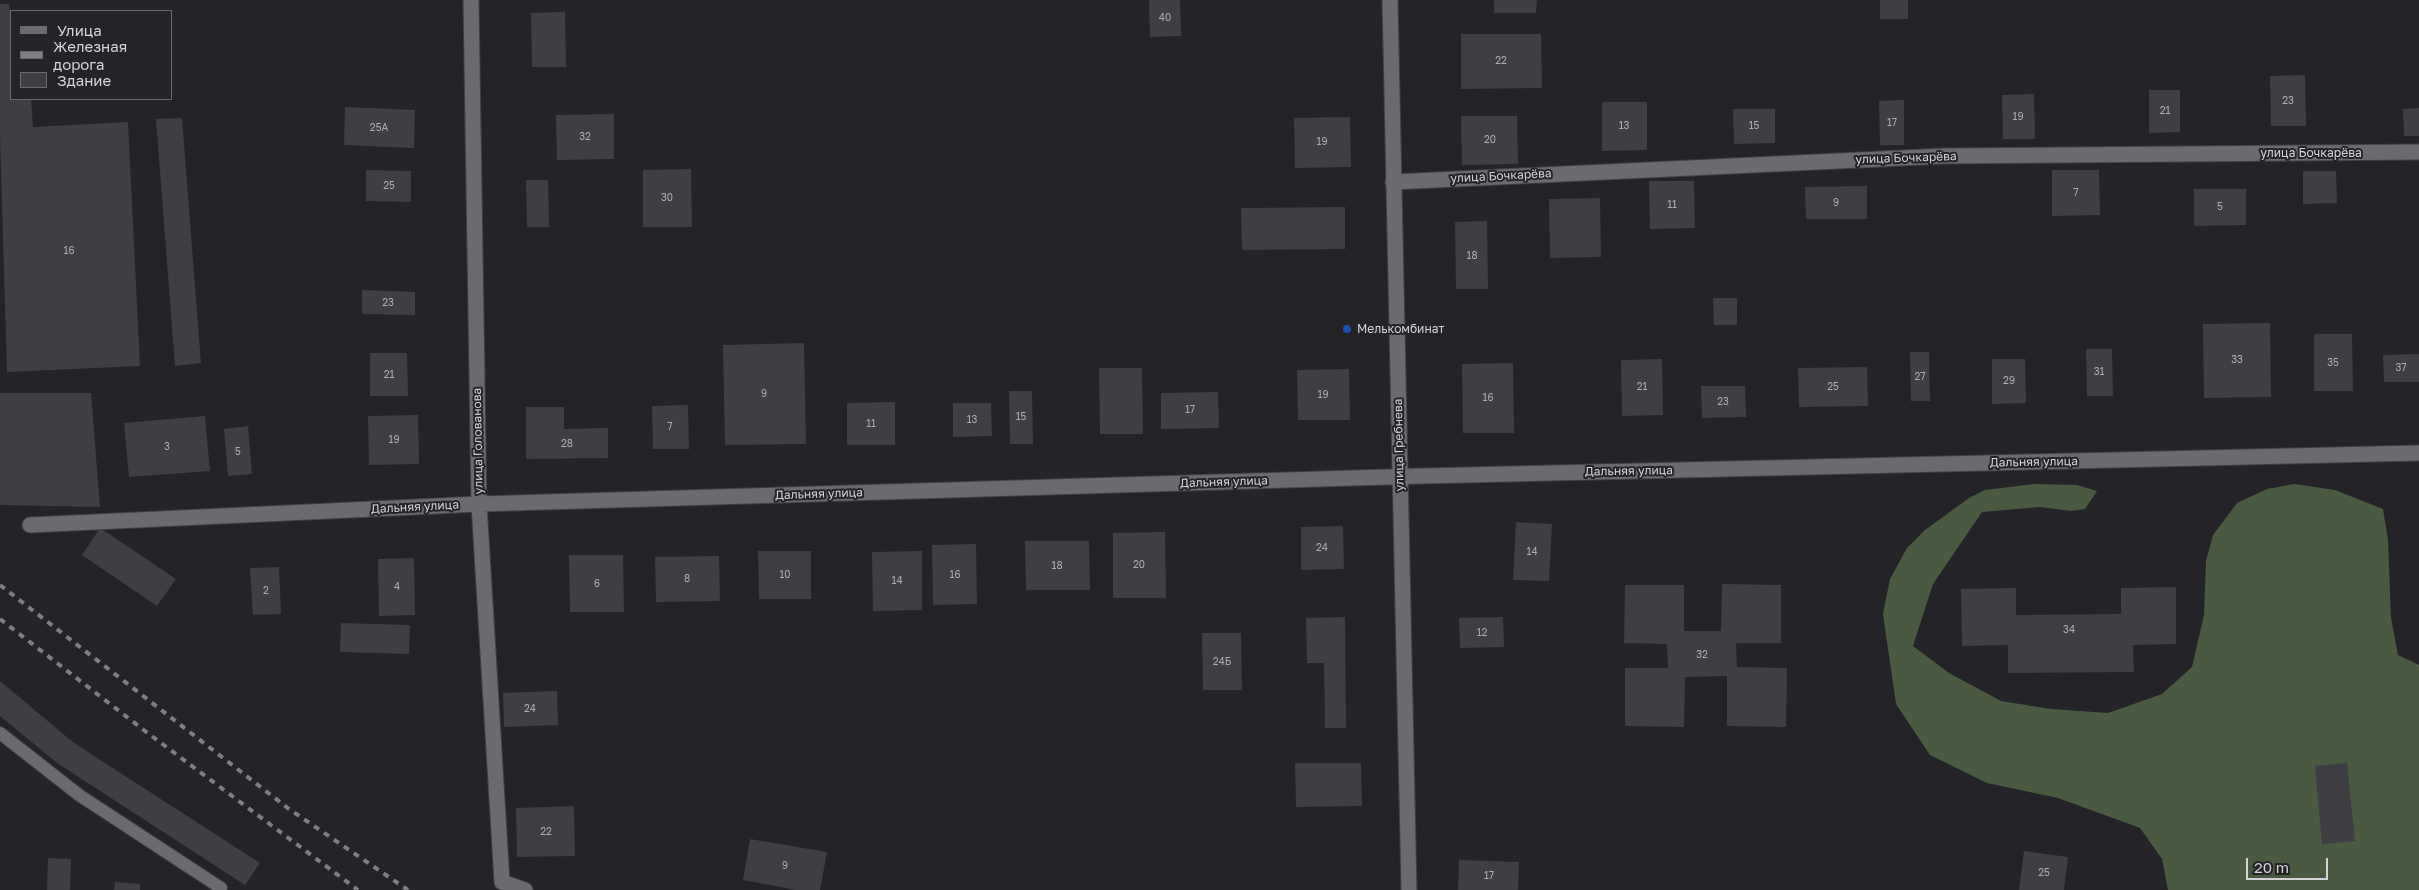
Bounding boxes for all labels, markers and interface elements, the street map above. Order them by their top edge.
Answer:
legend [10,10,172,100]
house number: 40 [1159,12,1171,24]
text: Улица [57,21,102,39]
text: Железная дорога [53,37,127,73]
house number: 22 [1495,55,1507,67]
text: Здание [57,71,111,89]
house number: 23 [2282,95,2294,107]
house number: 21 [2160,105,2170,117]
house number: 19 [2013,111,2023,123]
house number: 17 [1887,117,1897,129]
house number: 13 [1619,120,1629,132]
house number: 15 [1749,120,1759,132]
house number: 25А [370,122,388,134]
house number: 32 [579,131,591,143]
house number: 20 [1484,134,1496,146]
house number: 19 [1317,136,1327,148]
street label: улица Бочкарёва [2260,146,2362,160]
street label: улица Бочкарёва [1855,149,1957,167]
street label: улица Бочкарёва [1450,166,1552,186]
house number: 25 [383,180,395,192]
house number: 7 [2073,187,2079,199]
house number: 30 [661,192,673,204]
house number: 9 [1833,197,1839,209]
house number: 11 [1667,199,1677,211]
house number: 5 [2217,201,2223,213]
house number: 16 [64,245,74,257]
house number: 18 [1467,250,1477,262]
house number: 23 [382,297,394,309]
place label: Мелькомбинат [1357,322,1444,336]
marker: Мелькомбинат [1341,323,1353,335]
house number: 33 [2231,354,2243,366]
house number: 35 [2327,357,2339,369]
house number: 37 [2395,362,2407,374]
house number: 31 [2094,366,2104,378]
house number: 21 [384,369,394,381]
house number: 27 [1914,371,1926,383]
house number: 29 [2003,375,2015,387]
house number: 21 [1637,381,1647,393]
house number: 25 [1827,381,1839,393]
street label: улица Голованова [470,388,486,494]
house number: 9 [761,388,767,400]
house number: 19 [1318,389,1328,401]
house number: 16 [1483,392,1493,404]
house number: 23 [1717,396,1729,408]
street label: улица Гребнева [1391,398,1407,492]
house number: 17 [1185,404,1195,416]
house number: 15 [1016,411,1026,423]
house number: 13 [967,414,977,426]
house number: 11 [866,418,876,430]
house number: 7 [667,421,673,433]
house number: 19 [389,434,399,446]
house number: 28 [561,438,573,450]
house number: 3 [164,441,170,453]
house number: 5 [235,446,241,458]
street label: Дальняя улица [1990,454,2078,470]
street label: Дальняя улица [1585,463,1673,479]
street label: Дальняя улица [1180,473,1268,491]
street label: Дальняя улица [775,485,863,503]
street label: Дальняя улица [371,498,459,516]
house number: 24 [1316,542,1328,554]
house number: 14 [1527,546,1537,558]
house number: 20 [1133,559,1145,571]
house number: 18 [1052,560,1062,572]
house number: 10 [779,569,791,581]
house number: 16 [950,569,960,581]
house number: 8 [684,573,690,585]
house number: 14 [892,575,902,587]
house number: 6 [594,578,600,590]
house number: 4 [394,581,400,593]
house number: 2 [263,585,269,597]
house number: 34 [2063,624,2075,636]
house number: 12 [1477,627,1487,639]
house number: 32 [1696,649,1708,661]
house number: 24Б [1213,656,1231,668]
house number: 24 [524,703,536,715]
house number: 22 [540,826,552,838]
scale bar [2249,848,2332,880]
text: 20 m [2254,858,2289,876]
house number: 9 [782,860,788,872]
house number: 25 [2038,867,2050,879]
house number: 17 [1484,870,1494,882]

